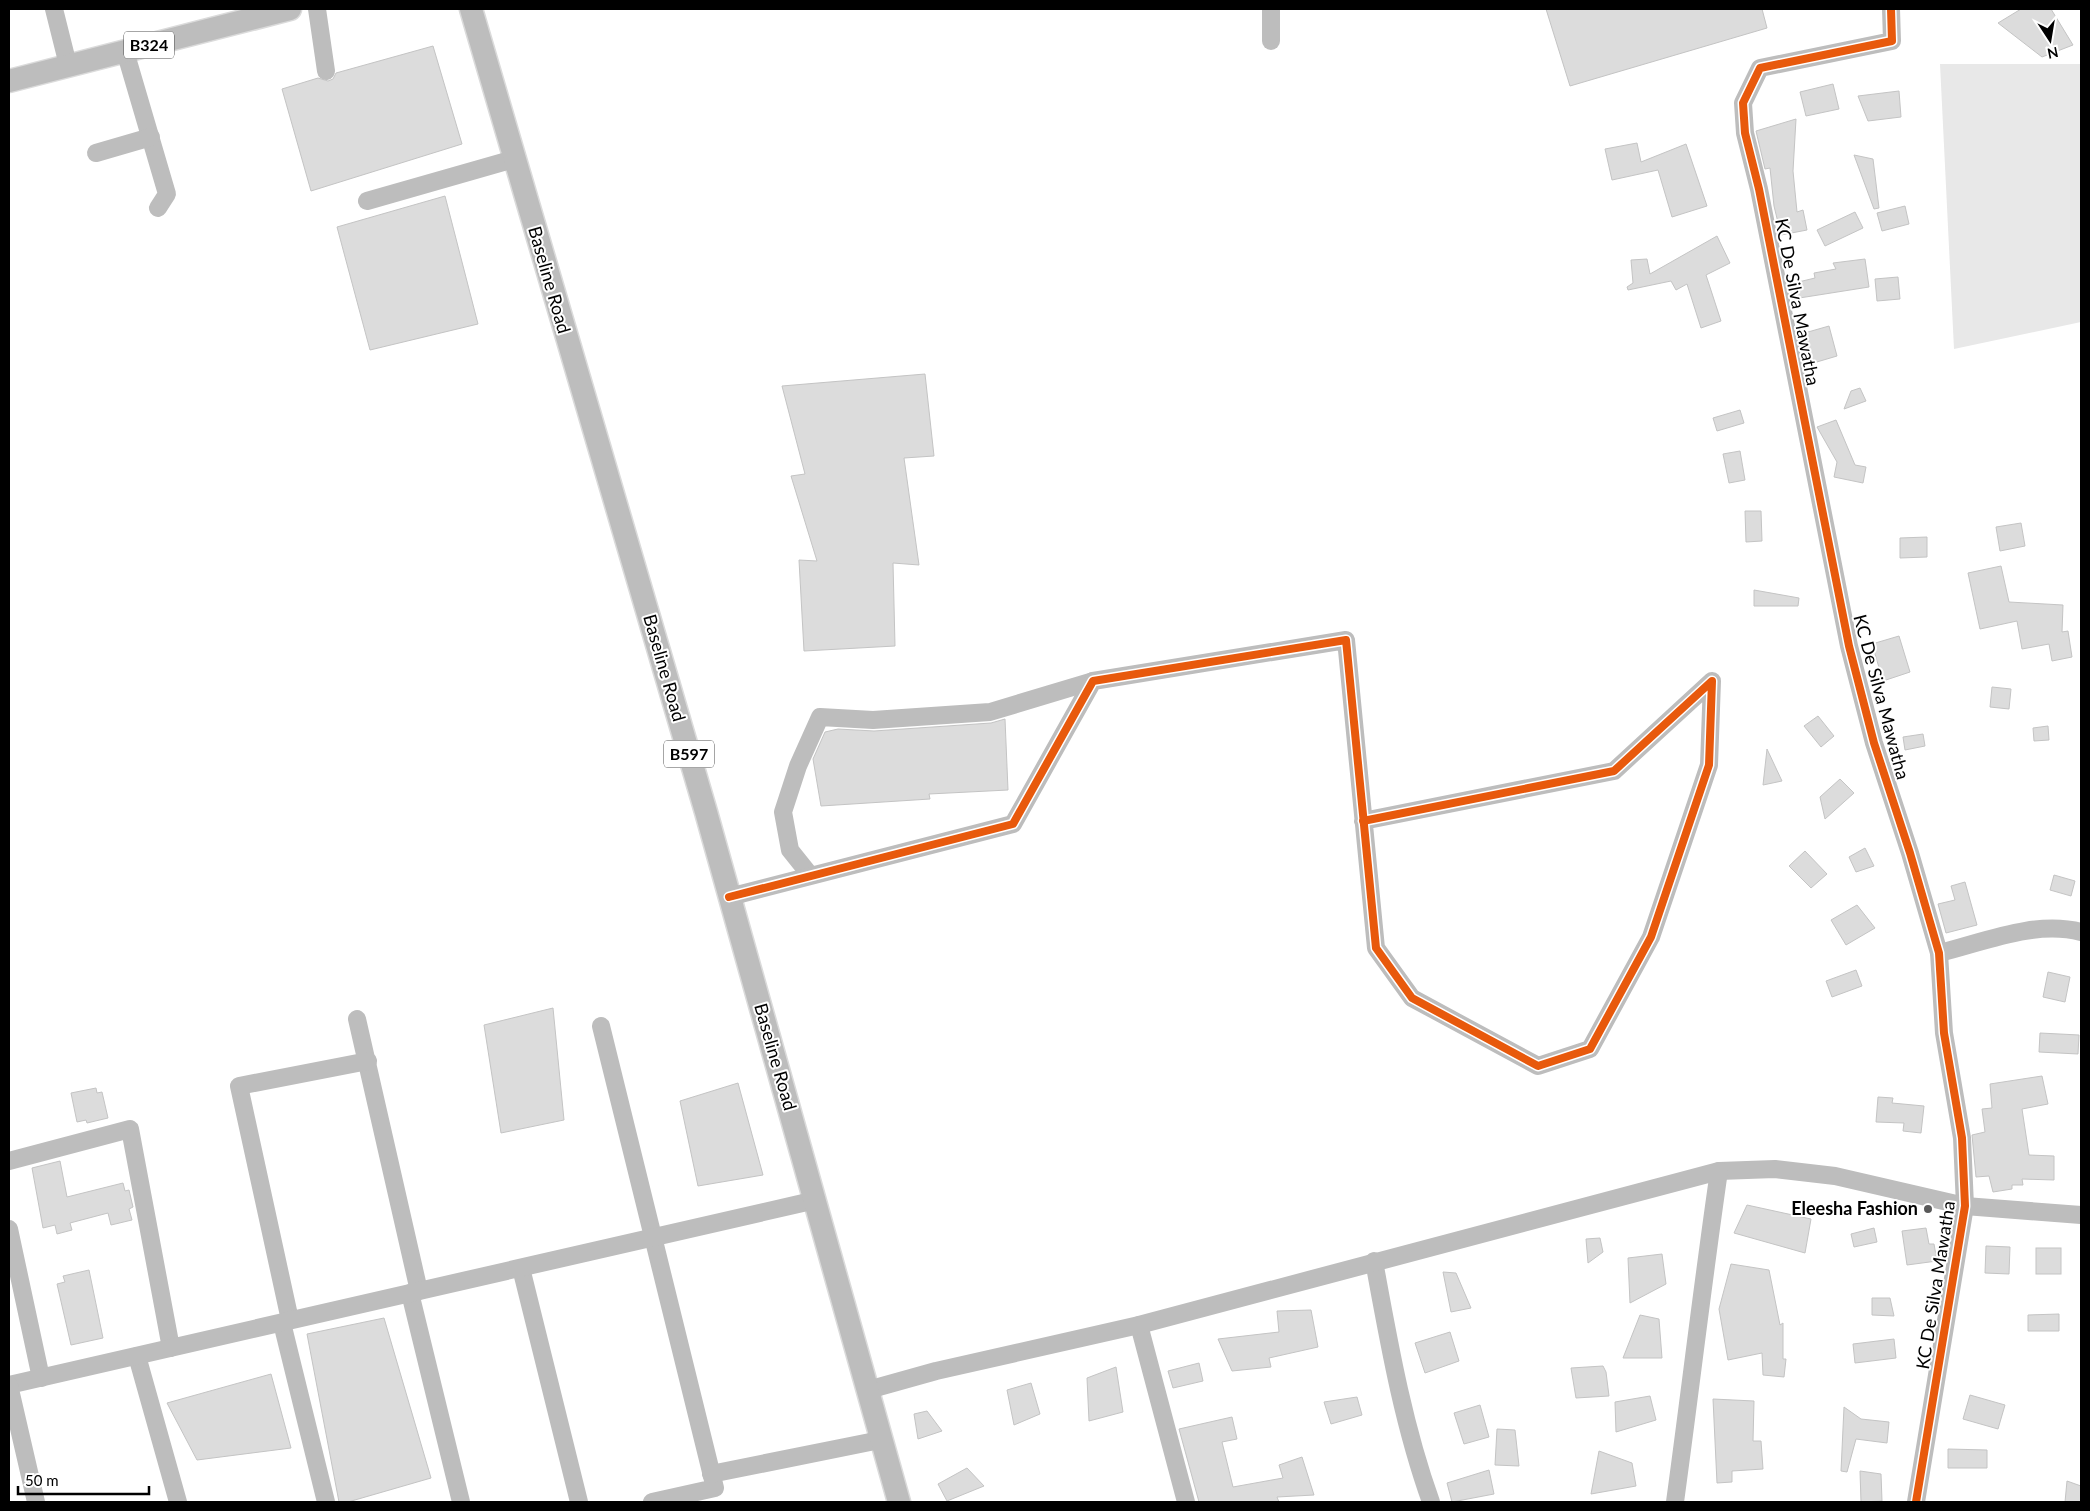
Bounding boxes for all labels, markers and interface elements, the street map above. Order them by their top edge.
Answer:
north arrow [2025,15,2075,65]
road number: B324 [124,32,174,58]
text: N [2046,44,2060,63]
street label: KC De Silva Mawatha [1771,216,1825,387]
street label: Baseline Road [524,224,576,336]
street label: Baseline Road [639,612,691,724]
street label: KC De Silva Mawatha [1849,612,1915,782]
road number: B597 [664,741,714,768]
street label: Baseline Road [750,1001,802,1113]
place label: Eleesha Fashion [1791,1197,1918,1219]
street label: KC De Silva Mawatha [1911,1199,1959,1371]
marker: Eleesha Fashion [1922,1203,1934,1215]
scale bar [18,1464,149,1496]
text: 50 m [25,1471,59,1489]

